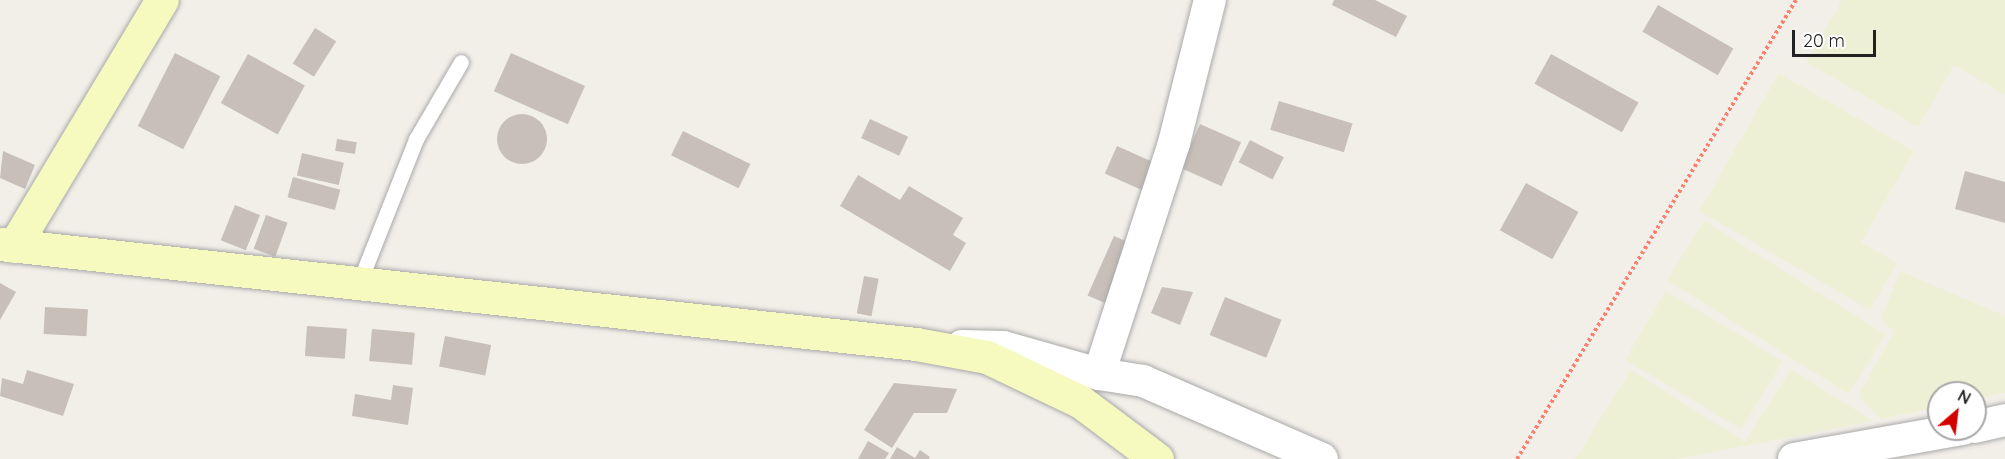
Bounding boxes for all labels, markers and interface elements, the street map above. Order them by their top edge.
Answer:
scale bar [1795,18,1879,56]
text: 20 m [1803,29,1845,52]
north arrow [1927,381,1987,441]
text: N [1955,385,1974,408]

